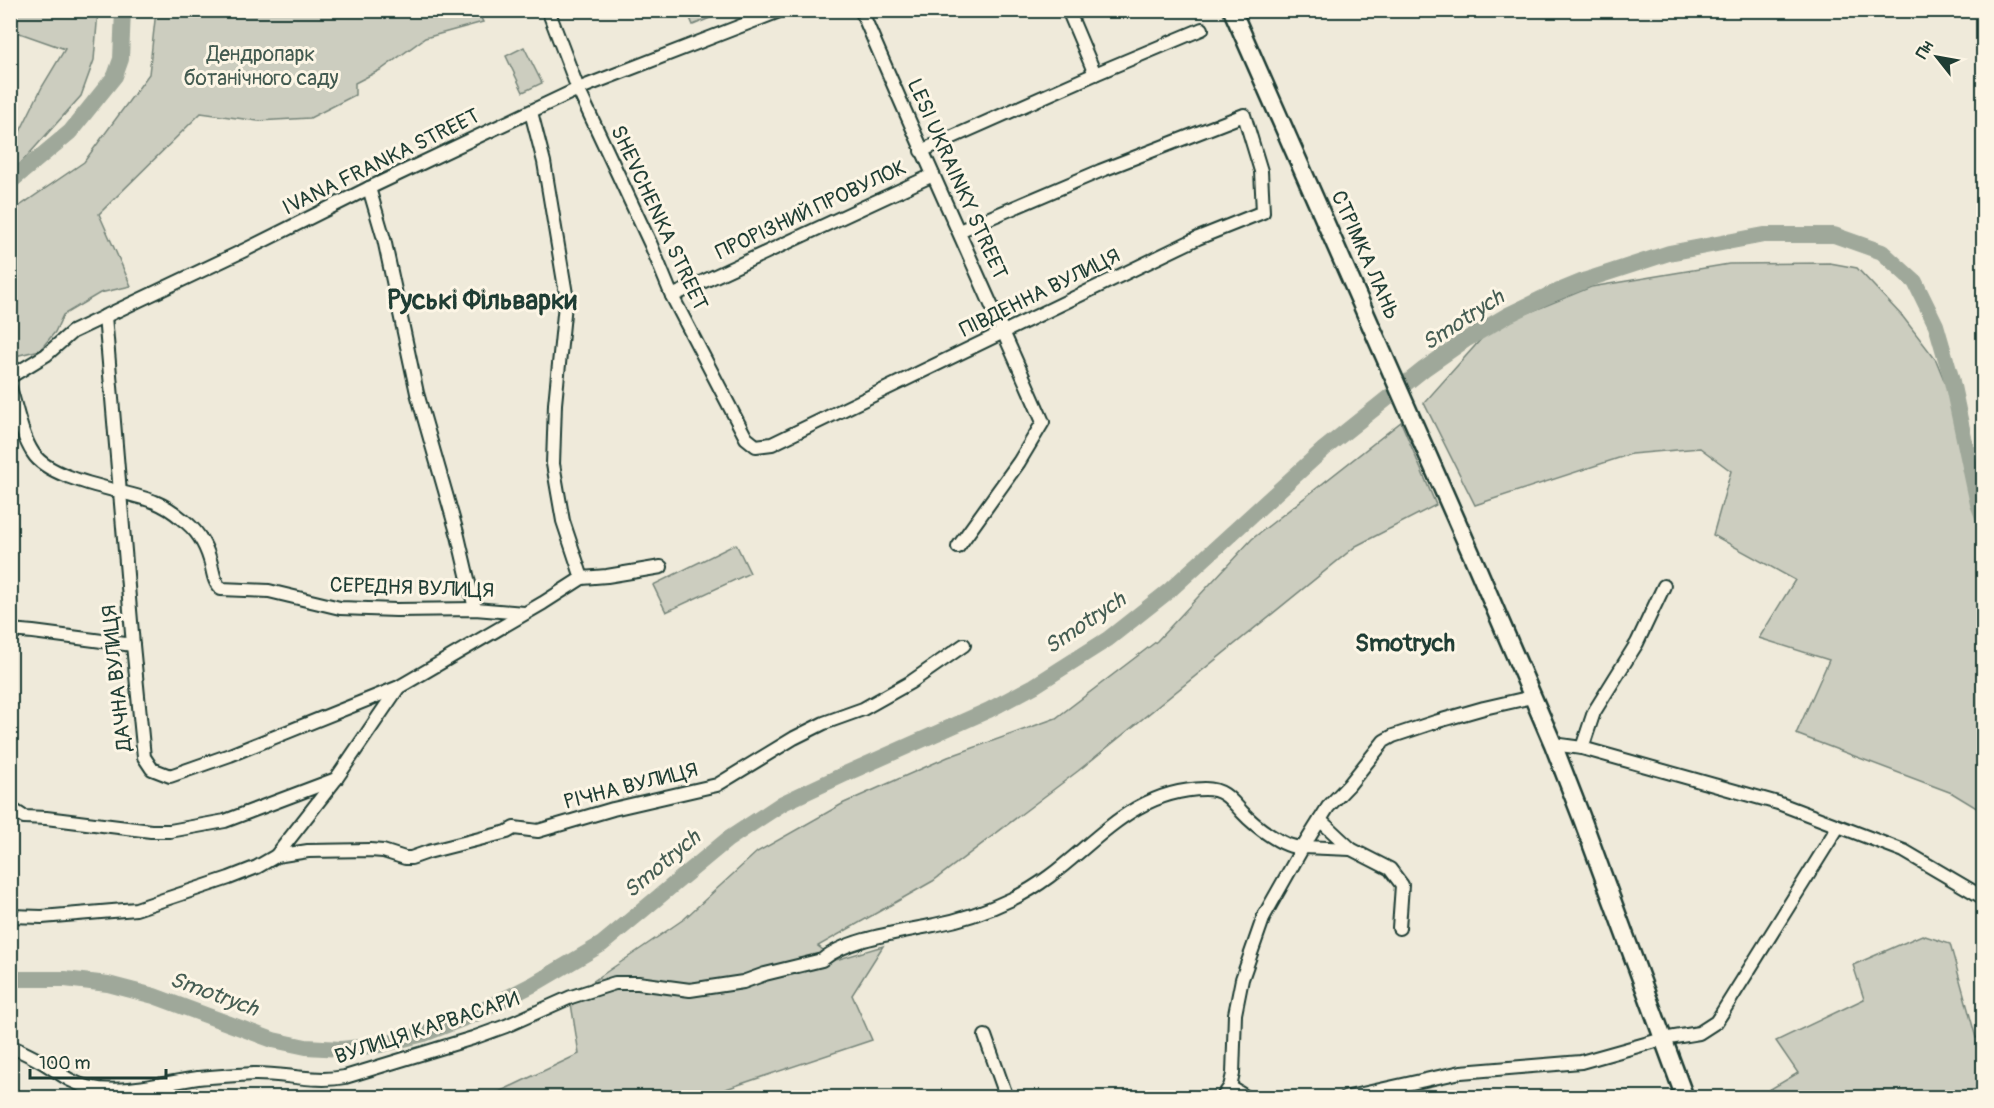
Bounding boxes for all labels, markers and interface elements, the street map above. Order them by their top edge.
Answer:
north arrow [1907,27,1967,87]
text: Пн [1912,37,1938,62]
park label: Дендропарк ботанічного саду [183,41,339,92]
street label: LESI UKRAINKY STREET [901,74,1014,284]
street label: IVANA FRANKA STREET [278,102,484,221]
street label: SHEVCHENKA STREET [604,121,714,315]
street label: ПРОРІЗНИЙ ПРОВУЛОК [711,154,911,266]
street label: СТРІМКА ЛАНЬ [1325,186,1405,324]
street label: ПІВДЕННА ВУЛИЦЯ [955,242,1125,344]
water label: Smotrych [1417,282,1511,357]
district label: Руські Фільварки [387,284,577,317]
street label: СЕРЕДНЯ ВУЛИЦЯ [329,572,495,604]
water label: Smotrych [1039,585,1132,660]
street label: ДАЧНА ВУЛИЦЯ [96,603,138,754]
district label: Smotrych [1355,629,1455,658]
street label: РІЧНА ВУЛИЦЯ [561,756,701,816]
water label: Smotrych [618,823,707,904]
water label: Smotrych [166,965,263,1023]
street label: ВУЛИЦЯ КАРВАСАРИ [331,985,523,1071]
scale bar [30,1042,166,1080]
text: 100 m [39,1052,91,1075]

